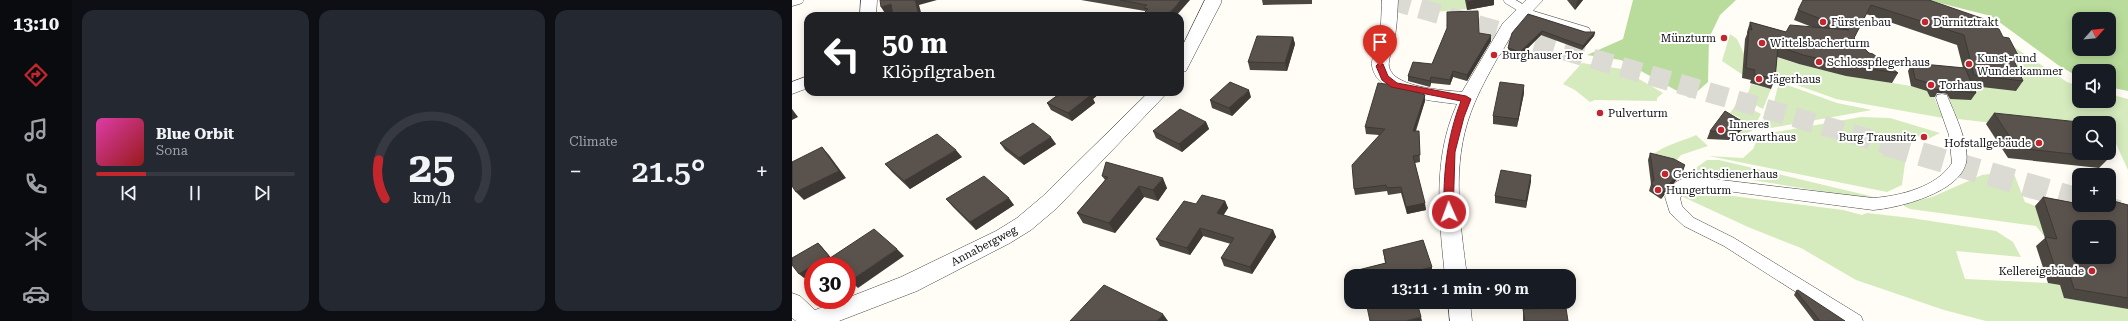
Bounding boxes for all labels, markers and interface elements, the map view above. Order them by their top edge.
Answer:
north arrow [2072,12,2116,56]
map controls [2072,12,2116,264]
text: 13:10 [13,13,59,34]
place label: Fürstenbau [1831,16,1891,29]
place label: Dürnitztrakt [1933,16,1999,29]
marker: Fürstenbau [1818,17,1828,27]
marker: Dürnitztrakt [1920,17,1930,27]
pin [1363,25,1397,66]
text: 50 m [882,27,947,60]
icon: left [816,28,868,80]
icon: arrive [1369,31,1391,53]
place label: Münzturm [1661,32,1716,45]
marker: Münzturm [1719,33,1729,43]
place label: Wittelsbacherturm [1770,37,1870,50]
marker: Wittelsbacherturm [1757,38,1767,48]
place label: Burghauser Tor [1502,49,1584,62]
marker: Burghauser Tor [1489,50,1499,60]
place label: Kunst- und Wunderkammer [1977,52,2063,78]
place label: Schlosspflegerhaus [1827,56,1930,69]
marker: Schlosspflegerhaus [1814,57,1824,67]
marker: Kunst- und Wunderkammer [1964,59,1974,69]
icon: directions [22,61,50,89]
text: Klöpflgraben [882,61,996,82]
button: sound [2072,64,2116,108]
place label: Jägerhaus [1767,73,1821,86]
marker: Jägerhaus [1754,74,1764,84]
place label: Torhaus [1939,79,1982,92]
marker: Torhaus [1926,80,1936,90]
place label: Pulverturm [1608,107,1668,120]
marker: Pulverturm [1595,108,1605,118]
icon: music [22,116,50,144]
button: search [2072,116,2116,160]
place label: Inneres Torwarthaus [1729,118,1796,144]
text: Blue Orbit [156,125,234,143]
marker: Inneres Torwarthaus [1716,125,1726,135]
place label: Burg Trausnitz [1839,131,1916,144]
marker: Burg Trausnitz [1919,132,1929,142]
text: Climate [569,134,617,149]
place label: Hofstallgebäude [1944,137,2031,150]
marker: Hofstallgebäude [2034,138,2044,148]
text: 25 [409,142,455,191]
text: Sona [156,143,188,158]
text: 21.5° [632,154,706,189]
text: − [569,159,582,184]
text: + [756,159,768,184]
place label: Gerichtsdienerhaus [1673,168,1778,181]
button: + [2072,168,2116,212]
marker: Gerichtsdienerhaus [1660,169,1670,179]
icon: phone [22,170,50,198]
icon: previous [118,182,140,204]
icon: pause [184,182,206,204]
icon: next [251,182,273,204]
place label: Hungerturm [1666,184,1731,197]
marker: Hungerturm [1653,185,1663,195]
text: km/h [413,189,451,205]
position arrow [1428,191,1470,233]
button: − [2072,220,2116,264]
street label: Annabergweg [949,223,1020,269]
icon: climate [22,225,50,253]
speed limit sign: 30 [804,257,856,309]
place label: Kellereigebäude [1999,265,2084,278]
marker: Kellereigebäude [2087,266,2097,276]
icon: car [22,280,50,308]
text: 13:11 · 1 min · 90 m [1391,280,1529,298]

